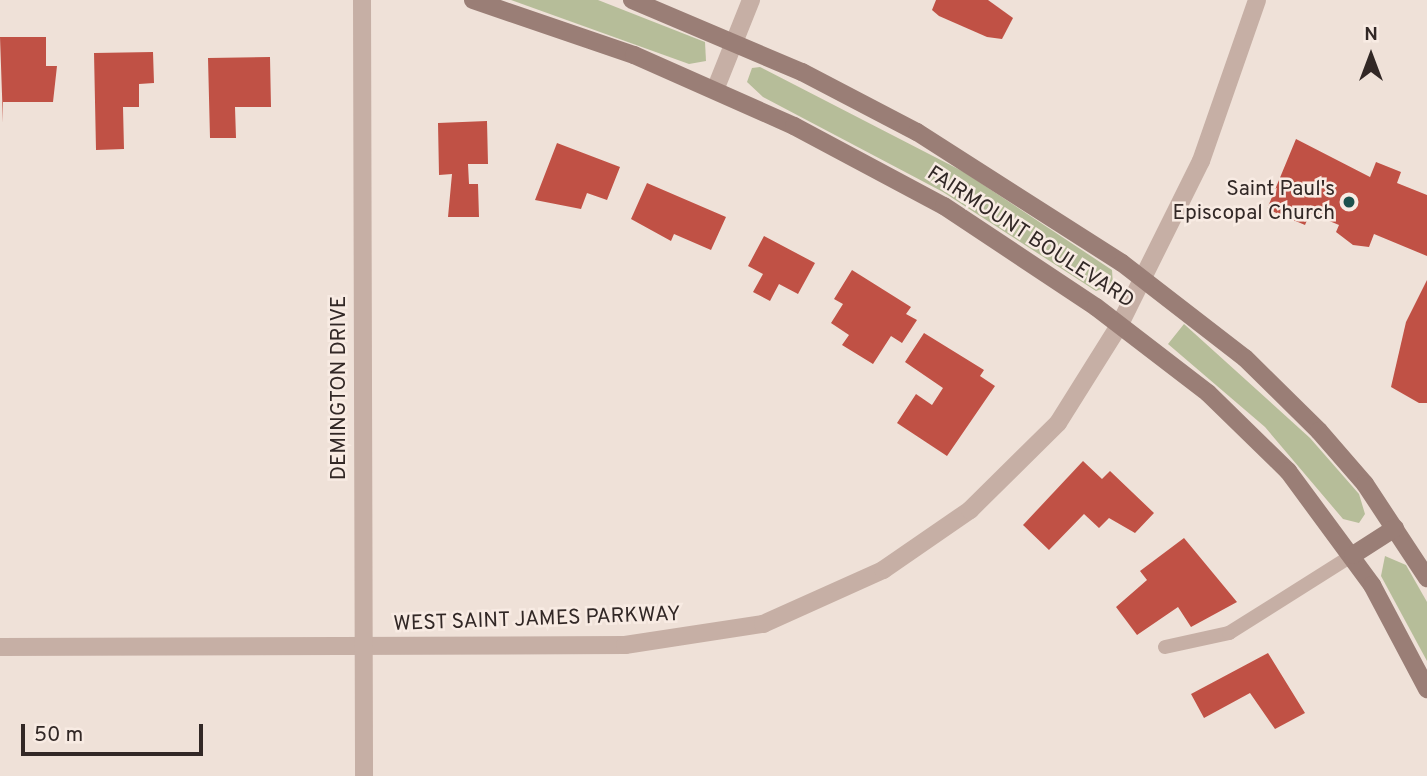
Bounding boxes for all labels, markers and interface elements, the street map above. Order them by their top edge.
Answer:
north arrow [1336,21,1406,91]
text: N [1364,23,1378,47]
street label: FAIRMOUNT BOULEVARD [921,161,1139,315]
place label: Saint Paul's Episcopal Church [1172,177,1335,227]
marker: Saint Paul's Episcopal Church [1341,194,1357,210]
street label: DEMINGTON DRIVE [327,296,353,480]
street label: WEST SAINT JAMES PARKWAY [392,602,682,638]
scale bar [24,710,206,754]
text: 50 m [34,722,83,749]

